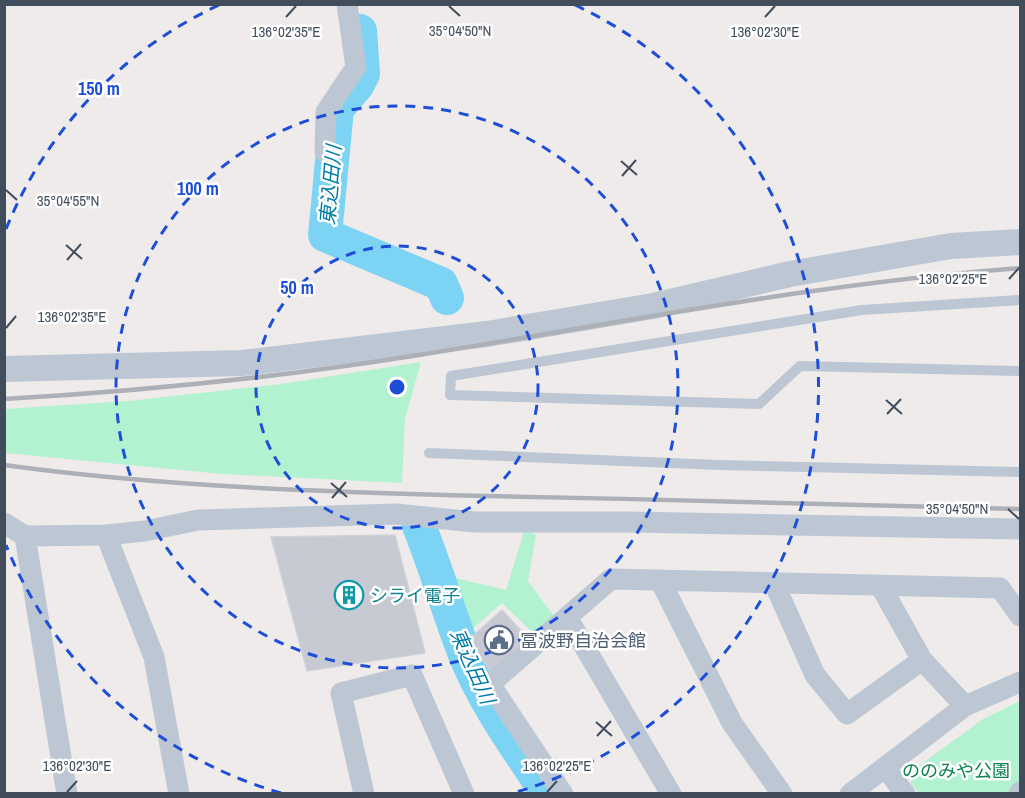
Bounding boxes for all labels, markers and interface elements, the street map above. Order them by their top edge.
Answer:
text: 35°04'50"N [429,20,491,41]
text: 136°02'35"E [252,21,320,42]
text: 136°02'30"E [731,21,799,42]
text: 150 m [78,76,120,101]
water label: 東込田川 [313,142,347,226]
text: 100 m [177,176,219,201]
text: 35°04'55"N [37,190,99,211]
text: 136°02'25"E [919,268,987,289]
text: 50 m [280,275,314,300]
text: 136°02'35"E [38,306,106,327]
centre of rings [387,377,407,397]
text: 35°04'50"N [926,498,988,519]
building icon: シライ電子 [333,579,365,611]
place label: シライ電子 [370,583,460,608]
water label: 東込田川 [444,624,502,710]
public building icon: 冨波野自治会館 [483,624,515,656]
place label: 冨波野自治会館 [520,628,646,653]
text: 136°02'30"E [43,755,111,776]
text: 136°02'25"E [523,755,591,776]
park label: ののみや公園 [902,758,1010,783]

